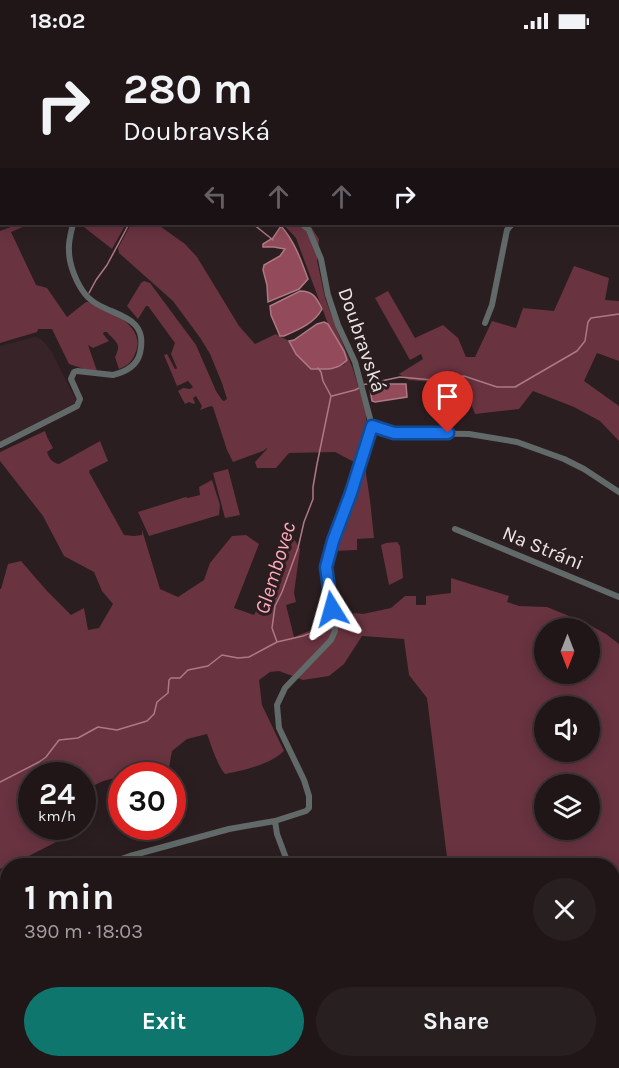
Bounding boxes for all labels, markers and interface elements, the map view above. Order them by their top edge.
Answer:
text: 18:02 [30,8,85,34]
text: 280 m [123,64,253,114]
icon: right [24,66,102,144]
text: Doubravská [123,115,270,147]
icon: left [199,180,232,213]
icon: ahead [262,180,295,213]
icon: ahead [325,180,358,213]
icon: right [388,180,421,213]
street label: Doubravská [333,285,391,395]
pin [422,371,473,433]
icon: arrive [431,380,464,413]
water label: Glembovec [250,519,300,617]
street label: Na Stráni [499,521,587,575]
position arrow [300,577,364,641]
north arrow [534,618,600,684]
map controls [534,618,600,840]
button: sound [534,696,600,762]
speed limit sign: 30 [108,762,186,840]
button: layers [534,774,600,840]
text: 24 [39,776,75,812]
text: km/h [38,807,76,825]
text: 1 min [24,876,114,918]
button: close [533,878,596,941]
text: 390 m · 18:03 [24,920,143,943]
button: Exit [24,987,304,1056]
button: Share [316,987,596,1056]

